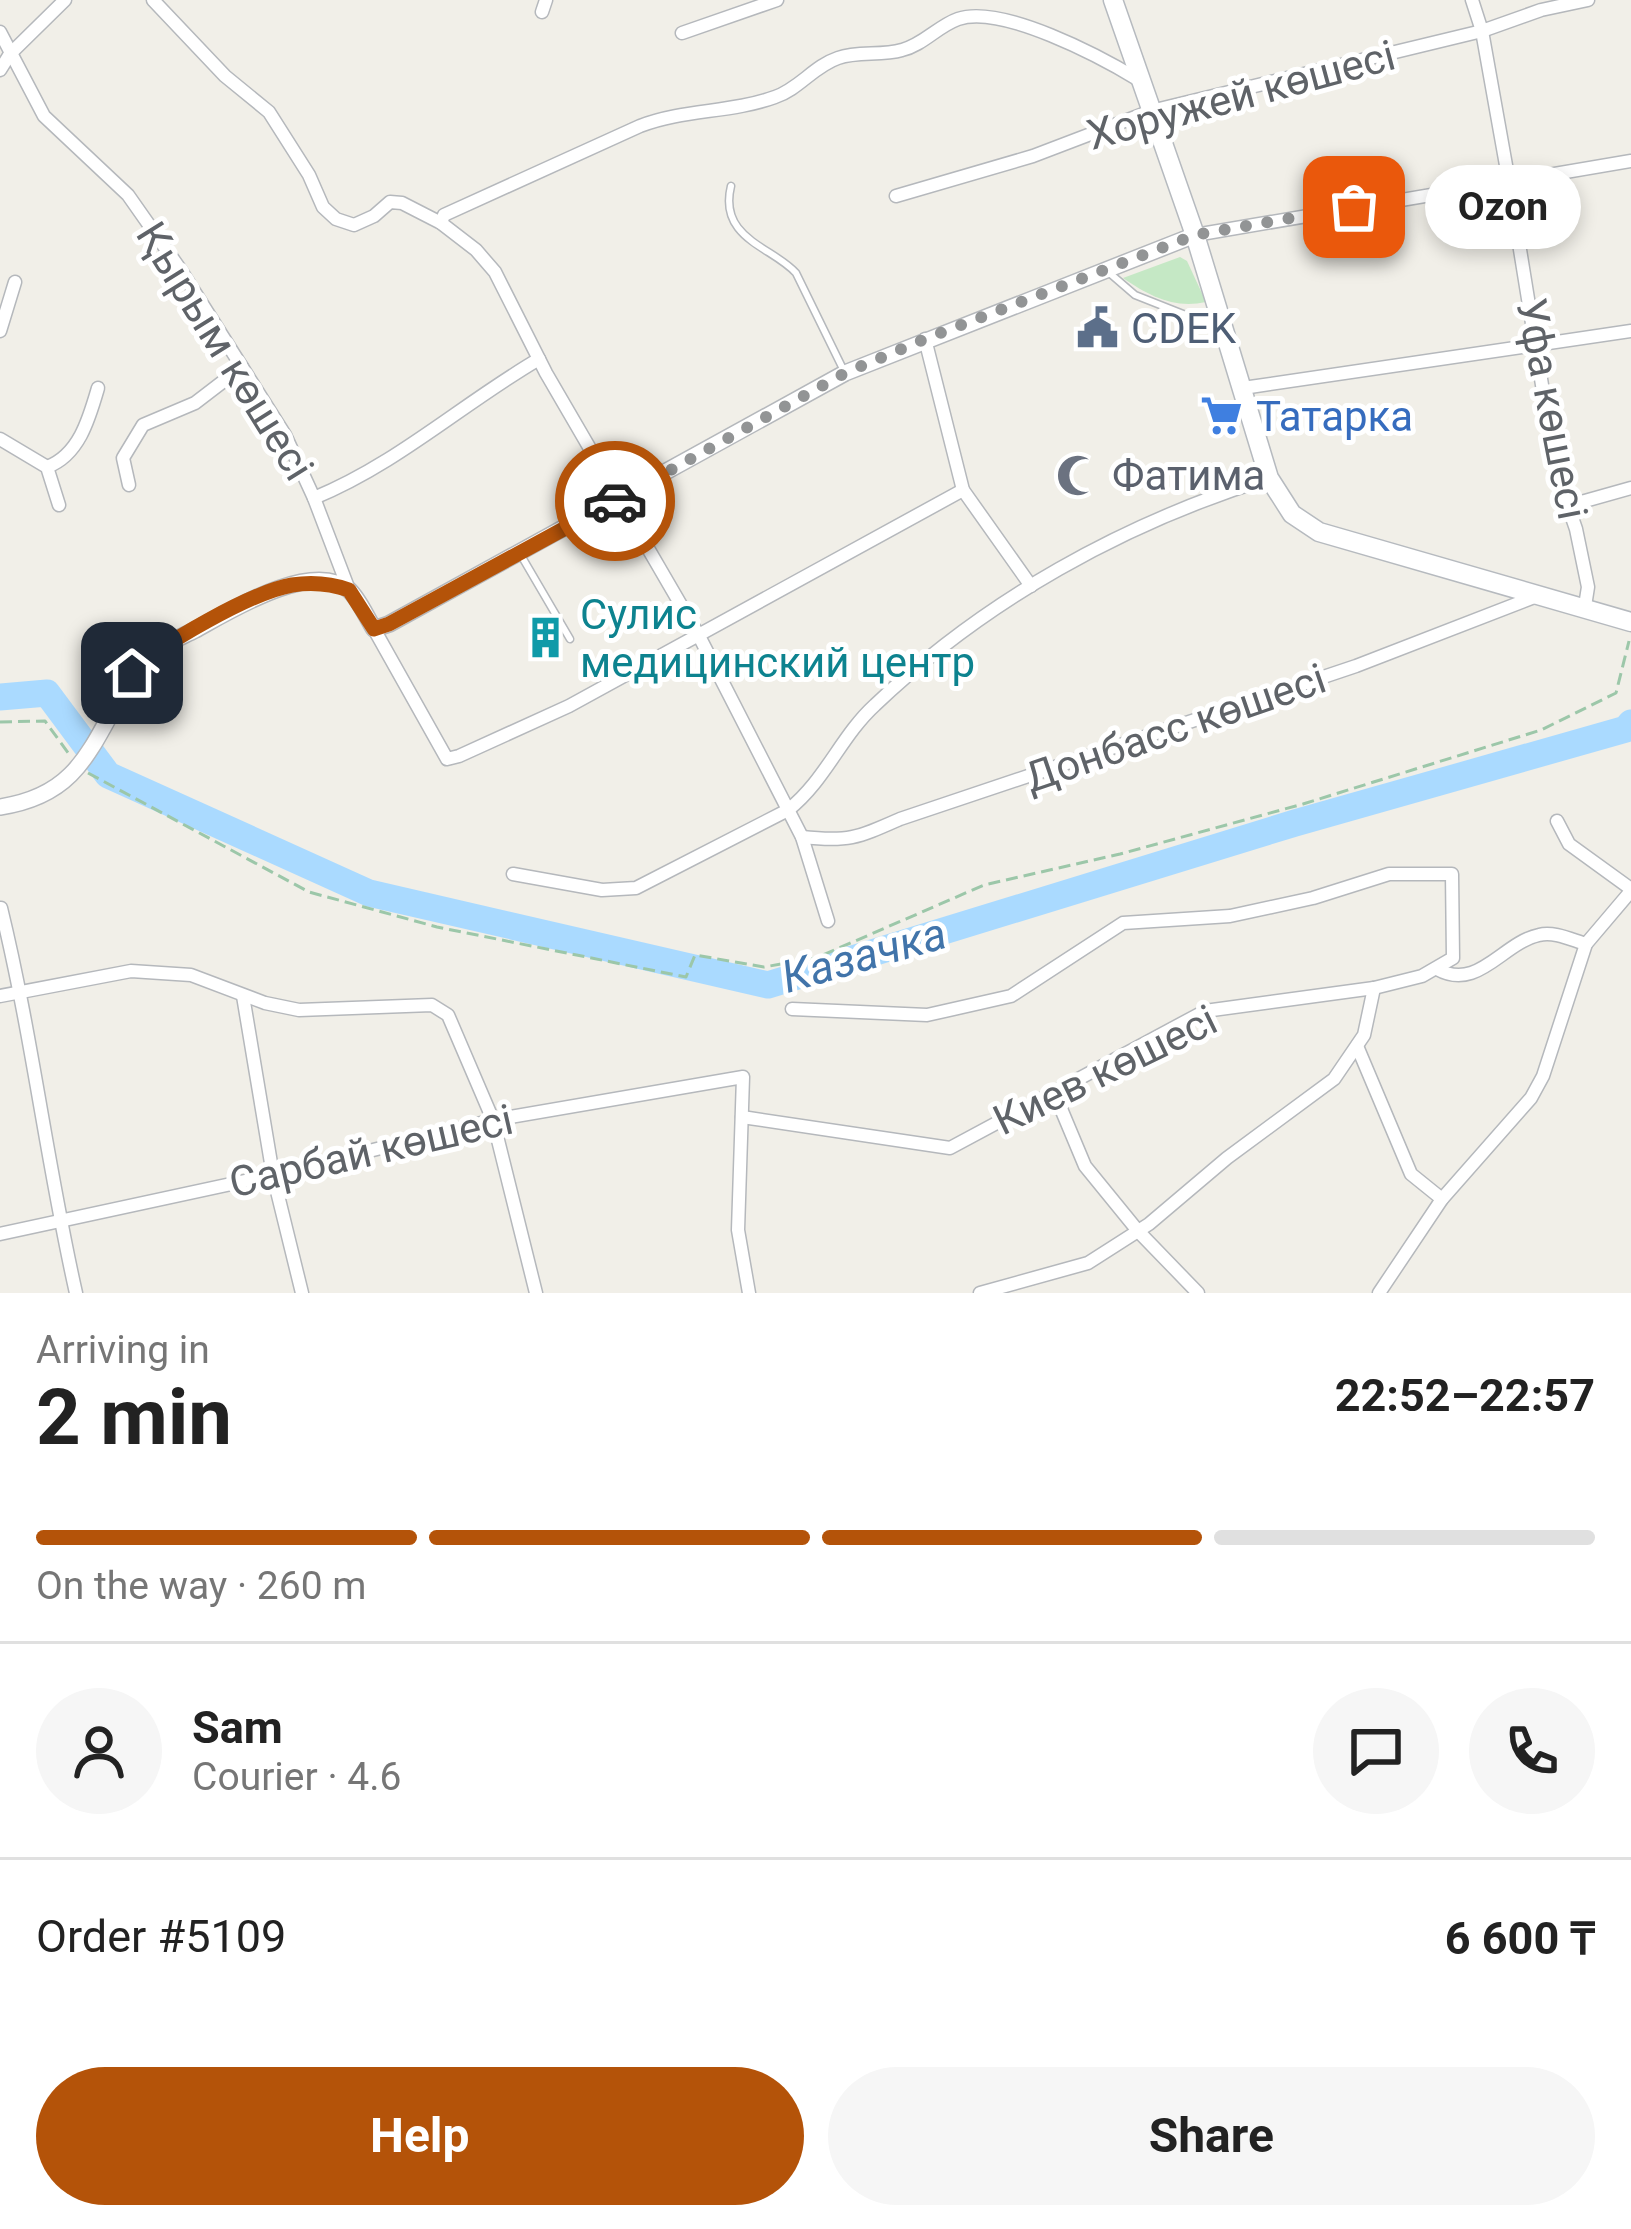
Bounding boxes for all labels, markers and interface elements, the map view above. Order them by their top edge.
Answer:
street label: Хоружей көшесі [1082,30,1400,160]
pin [1303,156,1405,258]
callout: Ozon [1426,165,1582,249]
icon: bag [1321,174,1387,240]
text: Ozon [1458,184,1548,230]
street label: Қырым көшесі [126,213,324,489]
street label: Уфа көшесі [1507,295,1597,523]
place label: CDEK [1131,304,1237,353]
public building icon: CDEK [1074,305,1120,351]
place label: Татарка [1256,392,1413,441]
supermarket icon: Татарка [1199,393,1245,439]
courier [555,441,675,561]
place label: Фатима [1112,451,1265,500]
mosque icon: Фатима [1055,452,1101,498]
icon: car [582,468,648,534]
place label: Сулис медицинский центр [580,590,975,687]
building icon: Сулис медицинский центр [523,615,569,661]
pin [81,622,183,724]
icon: home [99,640,165,706]
street label: Донбасс көшесі [1018,654,1332,802]
water label: Казачка [776,906,952,1004]
street label: Киев көшесі [985,995,1225,1145]
street label: Сарбай көшесі [225,1095,517,1207]
text: Arriving in [36,1327,210,1373]
text: 22:52–22:57 [1335,1369,1595,1422]
text: 2 min [36,1372,232,1463]
text: On the way · 260 m [36,1563,367,1609]
button: person [36,1688,162,1814]
button: chat [1313,1688,1439,1814]
button: phone [1469,1688,1595,1814]
text: Sam [192,1701,283,1754]
text: Courier · 4.6 [192,1754,401,1800]
text: Order #5109 [36,1910,286,1963]
text: 6 600 ₸ [1445,1912,1595,1965]
button: Help [36,2067,804,2205]
button: Share [828,2067,1595,2205]

